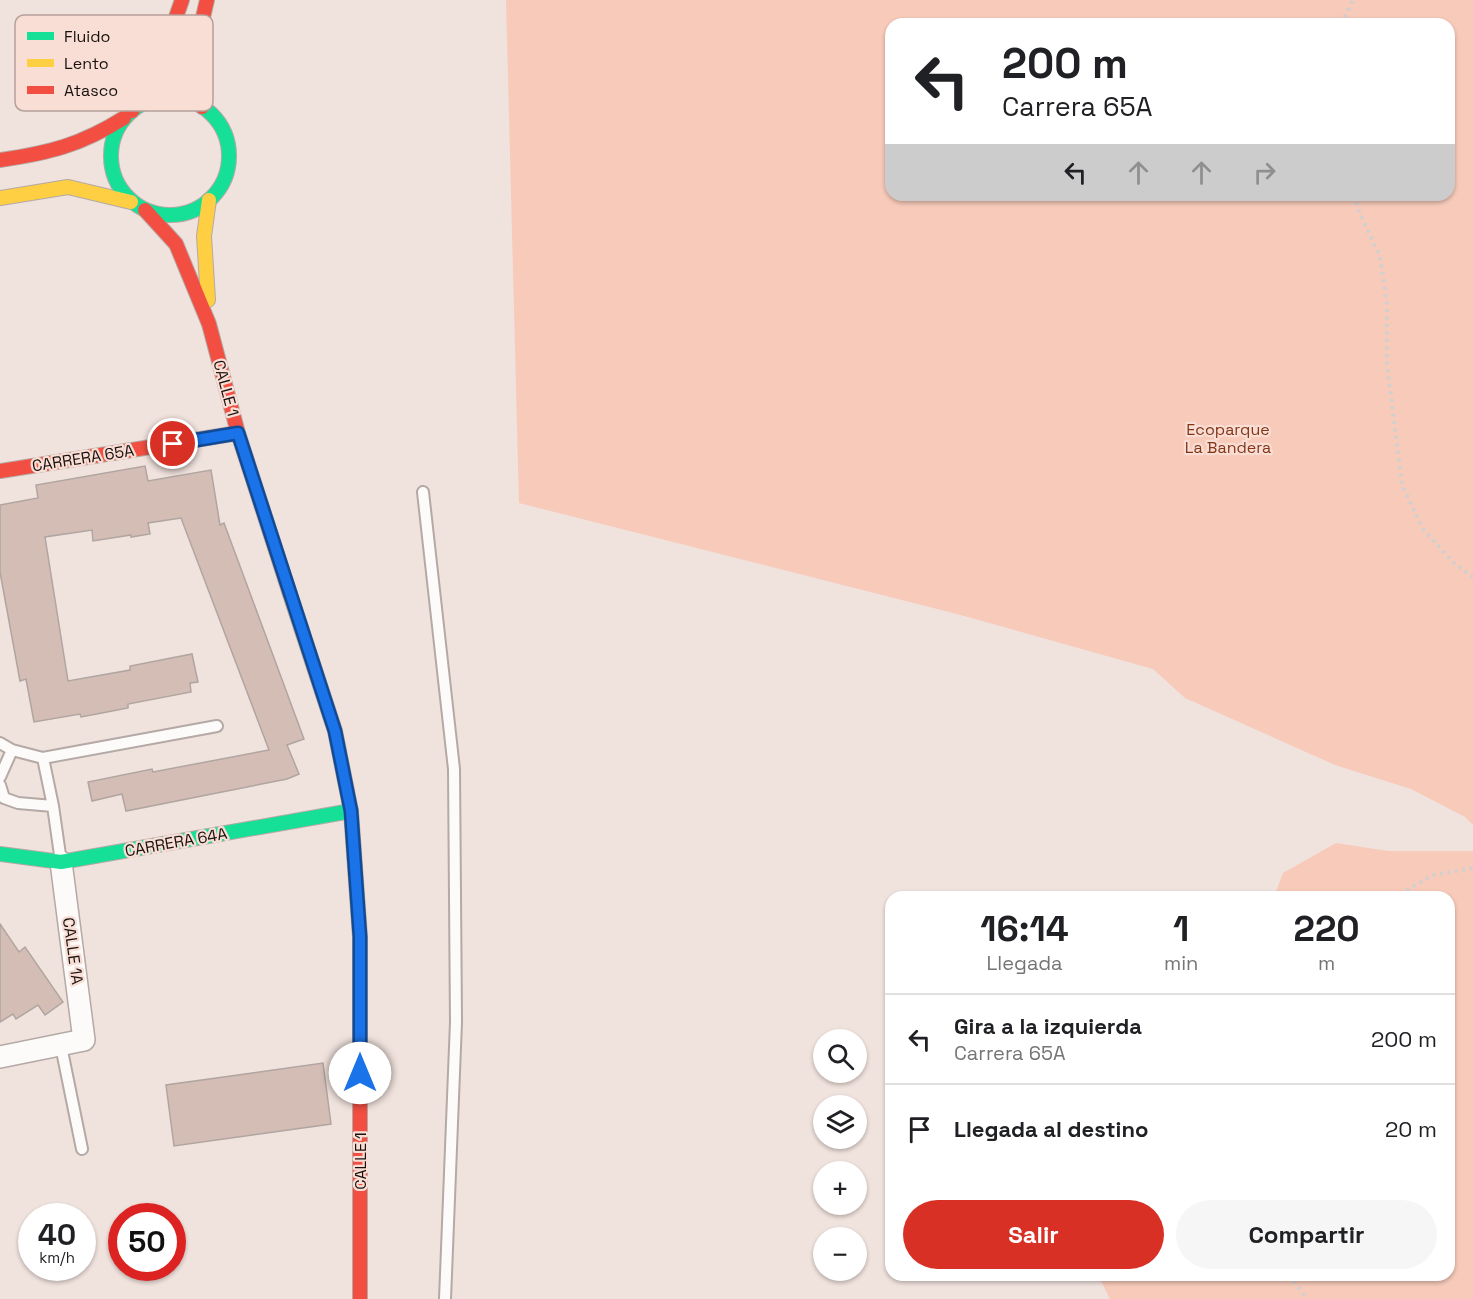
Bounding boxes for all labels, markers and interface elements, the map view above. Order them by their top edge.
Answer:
legend [15,15,213,111]
text: Fluido [64,26,110,47]
text: 200 m [1002,37,1128,90]
icon: left [903,42,981,120]
text: Lento [64,53,109,74]
text: Atasco [64,80,118,101]
text: Carrera 65A [1002,89,1153,124]
icon: left [1059,156,1092,189]
icon: ahead [1122,156,1155,189]
icon: ahead [1185,156,1218,189]
icon: right [1248,156,1281,189]
street label: CALLE 1 [208,357,244,419]
pin [147,418,198,469]
park label: Ecoparque La Bandera [1185,419,1271,458]
icon: arrive [156,427,189,460]
street label: CARRERA 65A [30,440,136,476]
street label: CARRERA 64A [123,823,229,861]
text: 16:14 [980,906,1069,952]
text: 1 [1173,906,1189,952]
text: 220 [1294,906,1360,952]
street label: CALLE 1A [58,916,88,986]
text: Llegada [986,950,1063,976]
text: min [1164,950,1198,976]
text: m [1318,950,1335,976]
text: Gira a la izquierda [954,1012,1142,1040]
icon: left [903,1023,936,1056]
text: 200 m [1371,1025,1437,1053]
map controls [813,1029,867,1281]
button: search [813,1029,867,1083]
text: Carrera 65A [954,1040,1066,1066]
position arrow [328,1041,392,1105]
button: layers [813,1095,867,1149]
icon: arrive [903,1113,936,1146]
text: Llegada al destino [954,1115,1148,1143]
text: 20 m [1385,1115,1437,1143]
street label: CALLE 1 [350,1132,371,1190]
button: + [813,1161,867,1215]
button: Salir [903,1200,1164,1269]
button: Compartir [1176,1200,1437,1269]
speed limit sign: 50 [108,1203,186,1281]
text: 40 [38,1215,76,1254]
button: − [813,1227,867,1281]
text: km/h [39,1248,75,1267]

